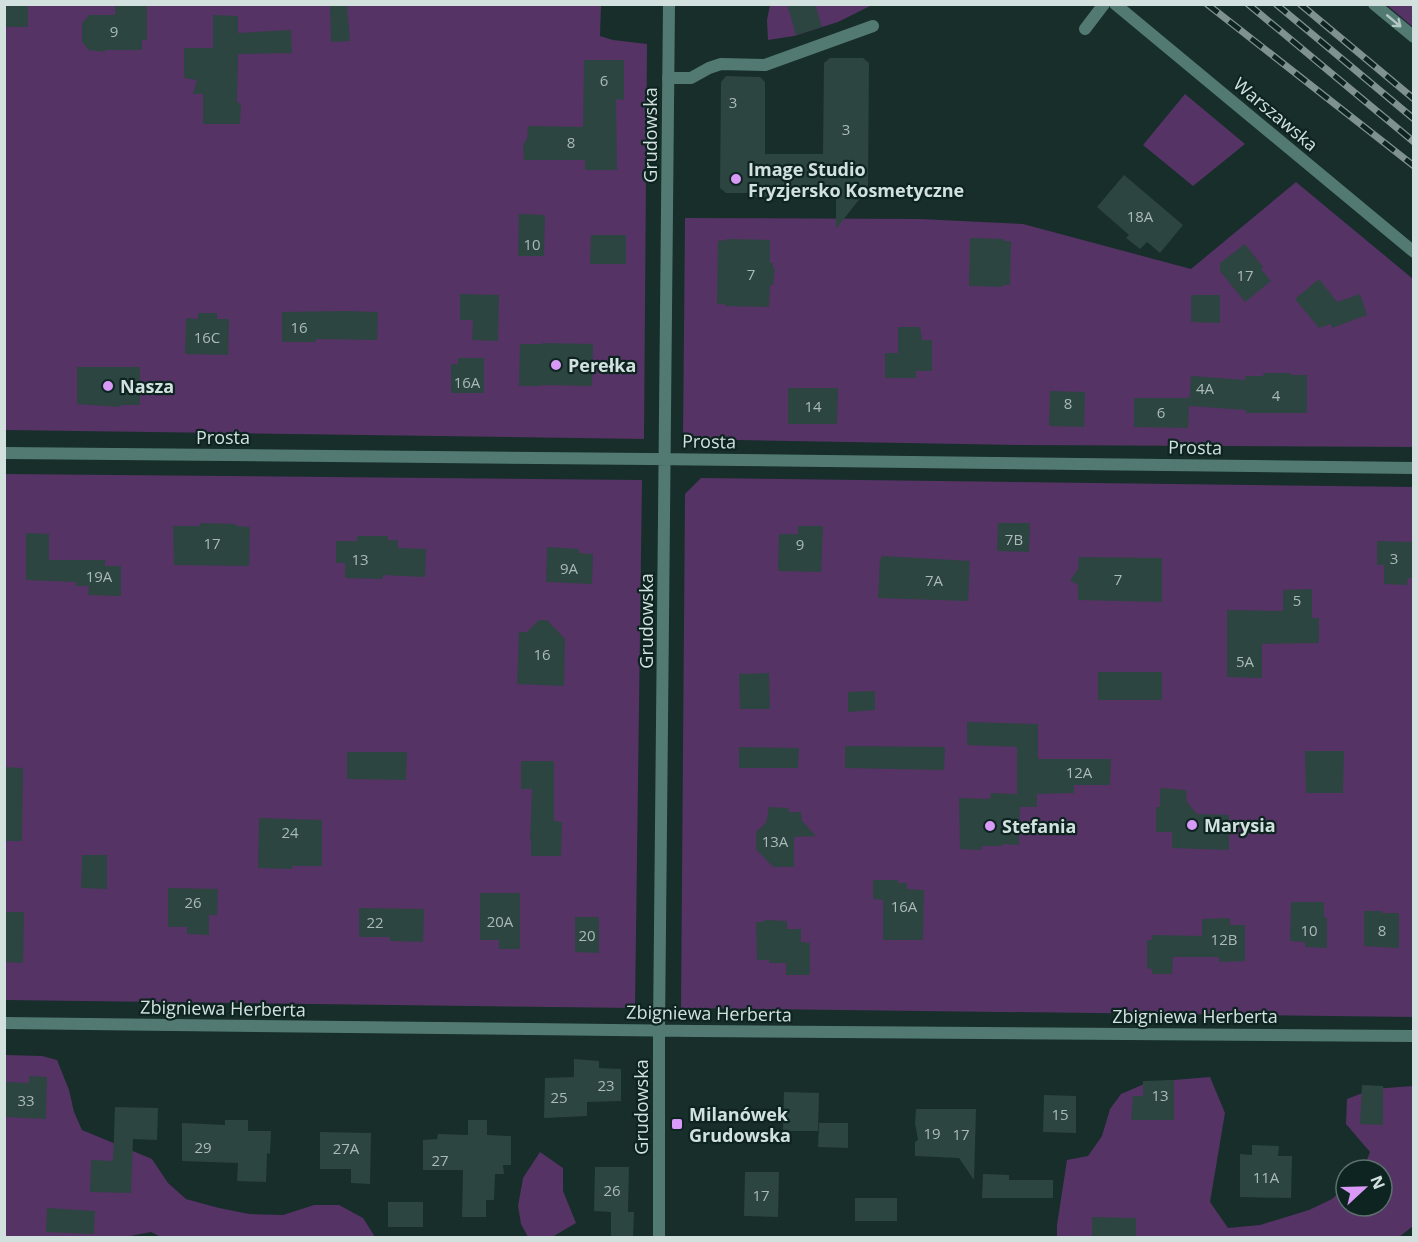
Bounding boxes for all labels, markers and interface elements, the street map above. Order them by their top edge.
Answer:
one-way arrow [1386,14,1401,28]
house number: 9 [110,21,118,41]
house number: 6 [600,70,608,90]
street label: Warszawska [1229,72,1323,156]
street label: Grudowska [638,87,662,183]
house number: 3 [729,92,737,112]
house number: 3 [842,119,850,139]
house number: 8 [567,132,575,152]
place label: Image Studio Fryzjersko Kosmetyczne [748,157,964,202]
marker: Image Studio Fryzjersko Kosmetyczne [729,172,743,186]
house number: 18A [1127,206,1154,226]
house number: 10 [523,234,541,254]
house number: 7 [747,264,755,284]
house number: 17 [1236,265,1254,285]
house number: 16 [290,317,308,337]
house number: 16C [194,327,220,347]
place label: Perełka [568,353,636,377]
marker: Perełka [549,358,563,372]
house number: 16A [454,372,481,392]
place label: Nasza [120,374,174,398]
house number: 4A [1196,378,1215,398]
marker: Nasza [101,379,115,393]
house number: 4 [1272,385,1281,405]
house number: 8 [1064,393,1072,413]
house number: 14 [804,396,822,416]
house number: 6 [1157,402,1165,422]
street label: Prosta [196,425,250,449]
street label: Prosta [682,429,736,453]
street label: Prosta [1168,435,1222,459]
house number: 7B [1005,529,1023,549]
house number: 17 [203,533,221,553]
house number: 9 [796,534,804,554]
house number: 3 [1390,548,1398,568]
house number: 13 [351,549,369,569]
house number: 9A [560,558,579,578]
house number: 19A [86,566,113,586]
house number: 7 [1114,569,1122,589]
house number: 7A [925,570,944,590]
street label: Grudowska [634,573,658,669]
house number: 5 [1293,590,1301,610]
house number: 16 [533,644,551,664]
house number: 5A [1236,651,1255,671]
house number: 12A [1066,762,1093,782]
place label: Marysia [1204,813,1276,837]
place label: Stefania [1002,814,1076,838]
marker: Marysia [1185,818,1199,832]
marker: Stefania [983,819,997,833]
house number: 24 [281,822,299,842]
house number: 13A [762,831,789,851]
house number: 26 [184,892,202,912]
house number: 16A [891,896,918,916]
house number: 20A [487,911,514,931]
house number: 22 [366,912,384,932]
house number: 10 [1300,920,1318,940]
house number: 8 [1378,920,1386,940]
house number: 20 [578,925,596,945]
house number: 12B [1211,929,1237,949]
street label: Zbigniewa Herberta [140,995,306,1021]
street label: Zbigniewa Herberta [626,1000,792,1026]
street label: Zbigniewa Herberta [1112,1004,1278,1028]
street label: Grudowska [629,1059,653,1155]
house number: 23 [597,1075,615,1095]
house number: 13 [1151,1085,1169,1105]
house number: 25 [550,1087,568,1107]
house number: 33 [17,1090,35,1110]
place label: Milanówek Grudowska [689,1102,791,1147]
house number: 15 [1051,1104,1069,1124]
marker: Milanówek Grudowska [670,1117,684,1131]
house number: 19 [923,1123,941,1143]
house number: 17 [952,1124,970,1144]
house number: 29 [194,1137,212,1157]
house number: 27A [333,1138,360,1158]
house number: 27 [431,1150,449,1170]
north arrow [1334,1158,1394,1218]
house number: 11A [1253,1167,1280,1187]
text: N [1365,1172,1391,1193]
house number: 26 [603,1180,621,1200]
house number: 17 [752,1185,770,1205]

